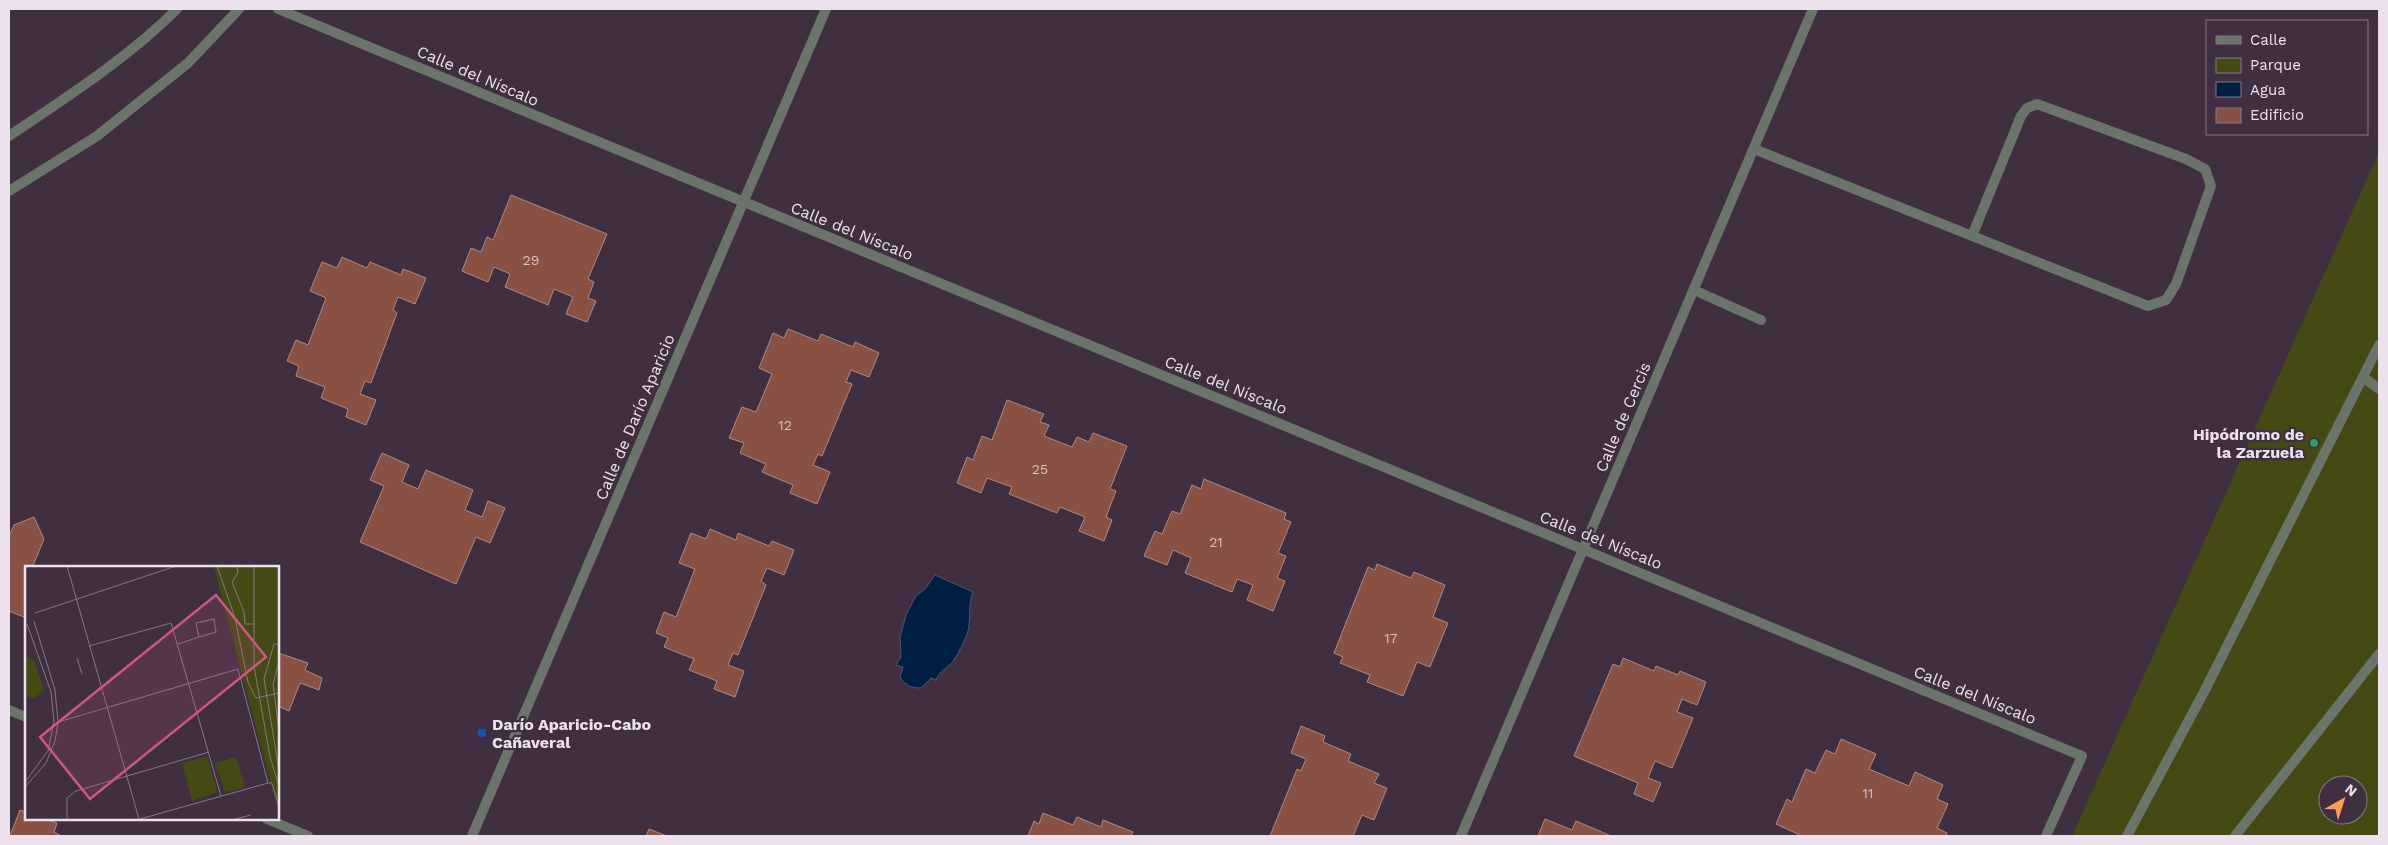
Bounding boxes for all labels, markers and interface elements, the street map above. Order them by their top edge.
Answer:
legend [2206,20,2368,135]
text: Calle [2250,31,2287,49]
street label: Calle del Níscalo [414,42,542,110]
text: Parque [2250,56,2301,74]
text: Agua [2250,81,2286,99]
text: Edificio [2250,106,2304,124]
street label: Calle del Níscalo [788,198,916,264]
house number: 29 [523,252,539,268]
street label: Calle de Darío Aparicio [591,331,679,503]
street label: Calle del Níscalo [1162,352,1290,418]
street label: Calle de Cercis [1591,359,1655,475]
house number: 12 [778,417,792,433]
place label: Hipódromo de la Zarzuela [2193,425,2305,462]
marker: Hipódromo de la Zarzuela [2308,437,2320,449]
house number: 25 [1032,461,1048,477]
street label: Calle del Níscalo [1537,507,1665,573]
house number: 21 [1209,534,1223,550]
inset map [25,566,279,820]
house number: 17 [1384,630,1398,646]
street label: Calle del Níscalo [1911,662,2039,728]
place label: Darío Aparicio-Cabo Cañaveral [492,715,652,752]
marker: Darío Aparicio-Cabo Cañaveral [476,727,488,739]
north arrow [2318,775,2368,825]
text: N [2342,780,2360,799]
house number: 11 [1863,785,1873,801]

